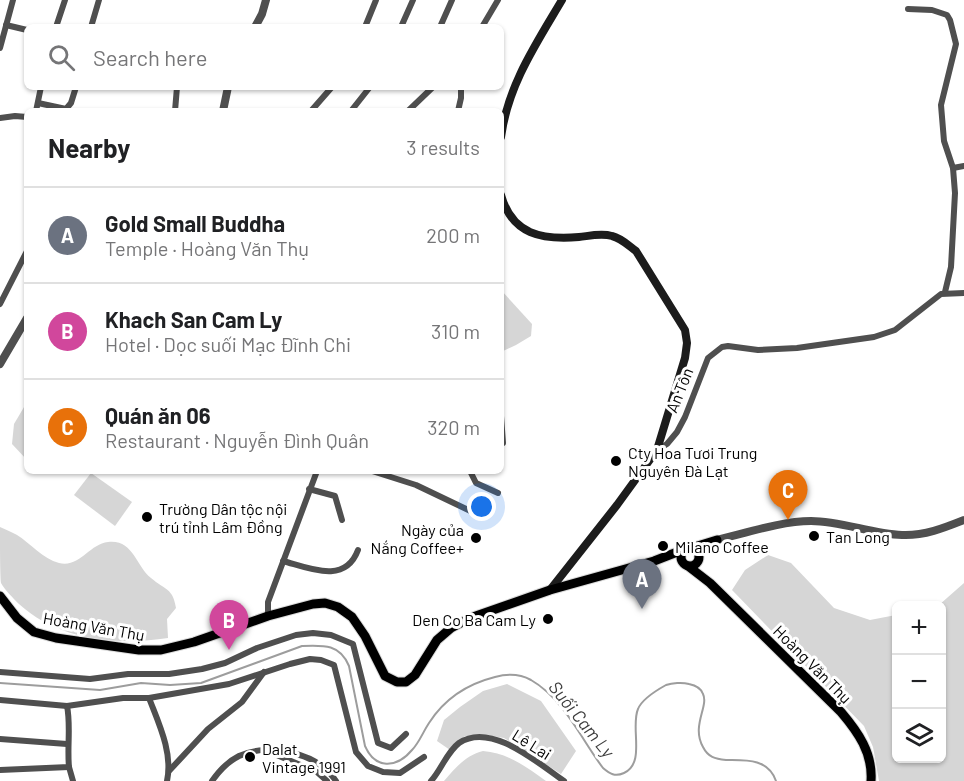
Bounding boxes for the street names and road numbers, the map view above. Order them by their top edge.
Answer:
street label: An Tôn [661,365,697,415]
street label: Hoàng Văn Thụ [42,608,146,644]
street label: Hoàng Văn Thụ [770,621,856,707]
street label: Lê Lai [509,725,555,763]

